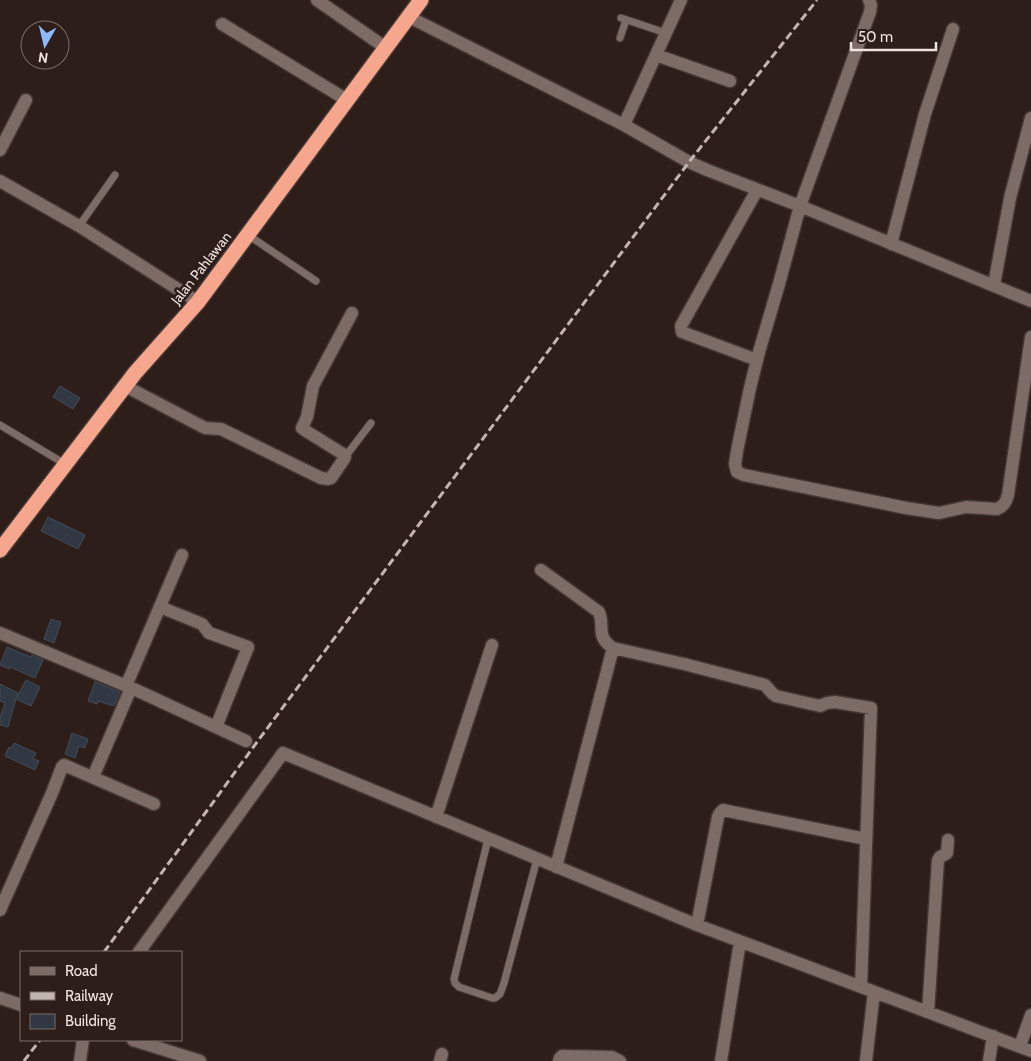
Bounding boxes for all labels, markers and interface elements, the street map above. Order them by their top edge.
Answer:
north arrow [20,20,70,70]
scale bar [851,20,936,52]
text: 50 m [858,28,893,46]
text: N [37,48,49,67]
street label: Jalan Pahlawan [166,228,235,309]
legend [20,951,182,1041]
text: Road [65,962,98,980]
text: Railway [65,987,114,1005]
text: Building [65,1012,116,1030]

